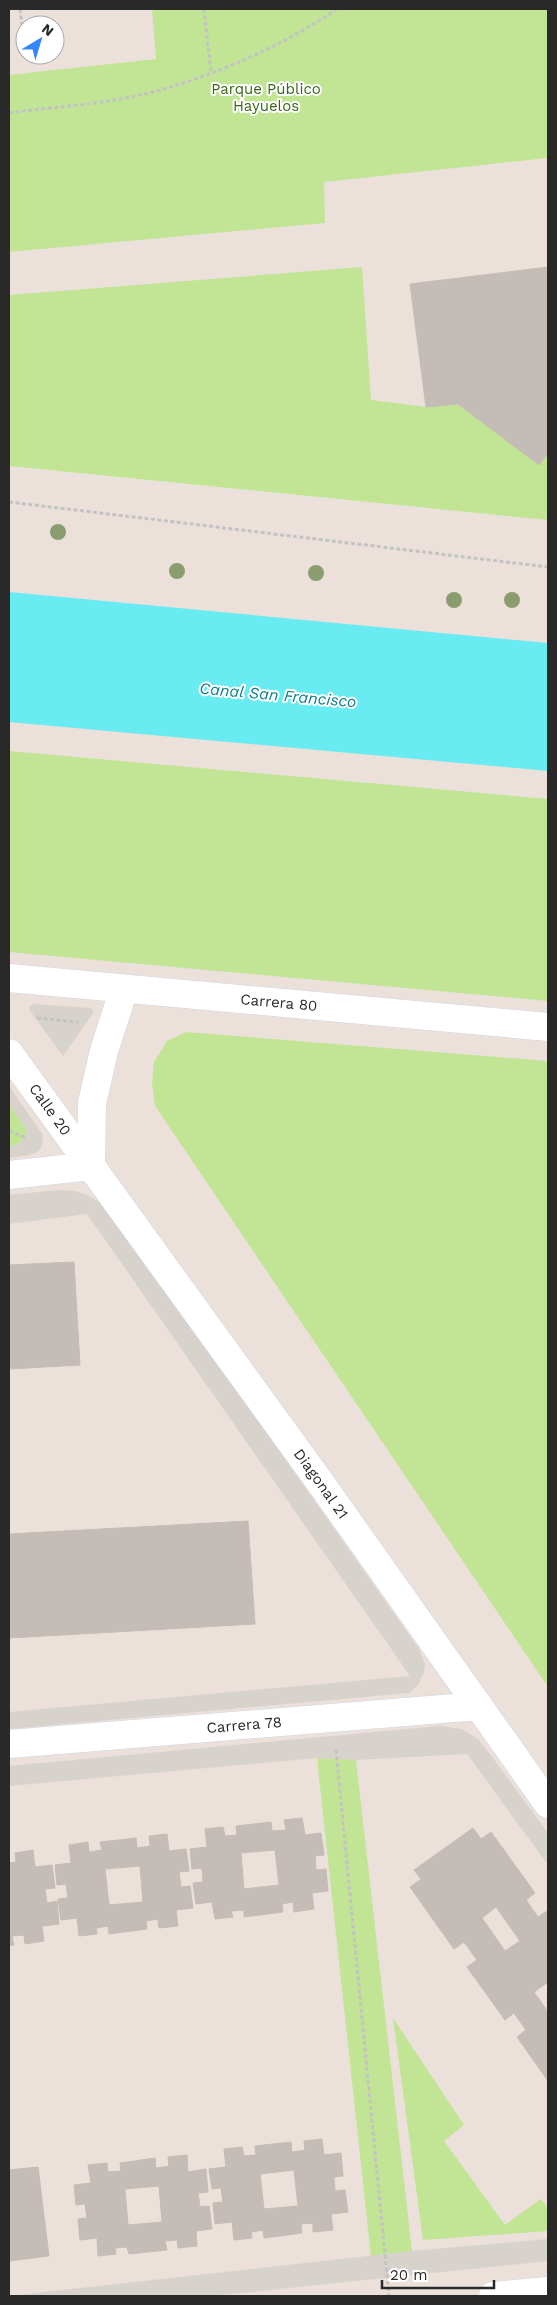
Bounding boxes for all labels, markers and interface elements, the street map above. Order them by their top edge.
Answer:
north arrow [15,15,65,65]
text: N [39,20,57,39]
park label: Parque Público Hayuelos [211,80,321,115]
water label: Canal San Francisco [199,679,357,711]
street label: Carrera 80 [240,990,318,1015]
street label: Calle 20 [25,1080,75,1139]
street label: Diagonal 21 [290,1445,352,1522]
street label: Carrera 78 [206,1713,283,1737]
scale bar [382,2258,494,2290]
text: 20 m [390,2266,428,2284]

